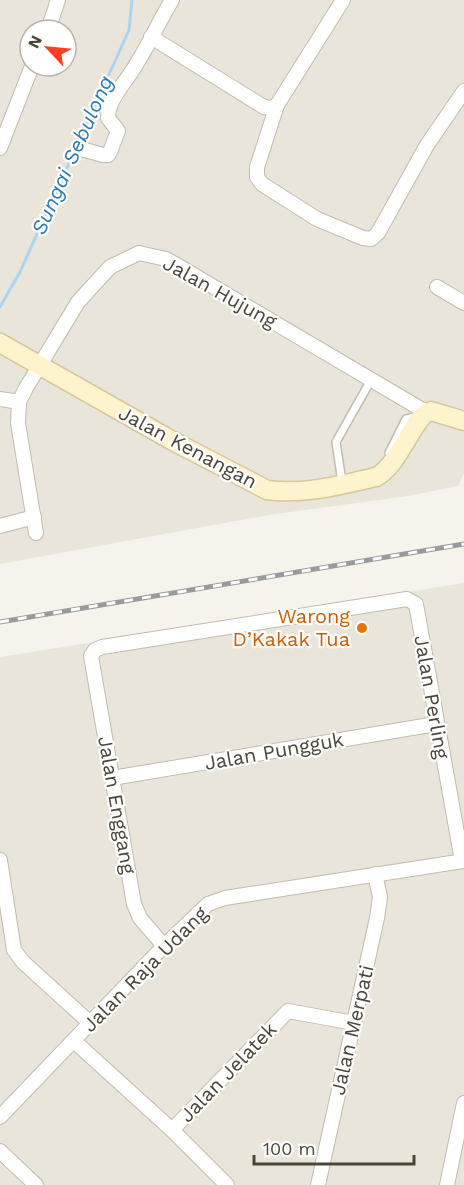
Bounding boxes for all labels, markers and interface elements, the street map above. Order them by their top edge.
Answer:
north arrow [18,18,78,78]
text: N [24,32,46,51]
water label: Sungai Sebulong [26,71,118,239]
street label: Jalan Hujung [159,251,281,333]
street label: Jalan Kenangan [115,400,261,494]
place label: Warong D’Kakak Tua [232,604,350,651]
marker: Warong D’Kakak Tua [355,621,369,635]
street label: Jalan Perling [409,633,455,761]
street label: Jalan Pungguk [203,727,345,775]
street label: Jalan Enggang [93,734,141,876]
street label: Jalan Raja Udang [77,901,213,1037]
street label: Jalan Merpati [325,963,379,1097]
street label: Jalan Jelatek [174,1017,282,1127]
scale bar [254,1128,414,1166]
text: 100 m [263,1138,316,1159]

